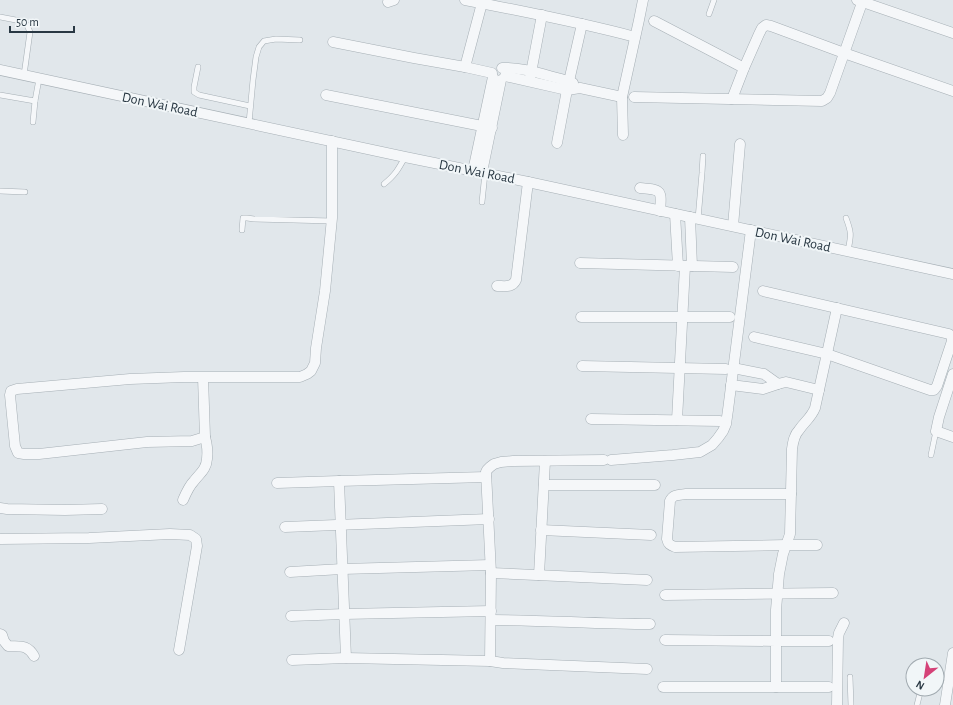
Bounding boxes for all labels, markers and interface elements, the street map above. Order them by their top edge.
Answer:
scale bar [10,8,74,34]
text: 50 m [16,16,39,28]
street label: Don Wai Road [121,90,199,120]
street label: Don Wai Road [438,158,516,186]
street label: Don Wai Road [754,225,832,255]
north arrow [905,657,945,697]
text: N [914,679,926,692]

